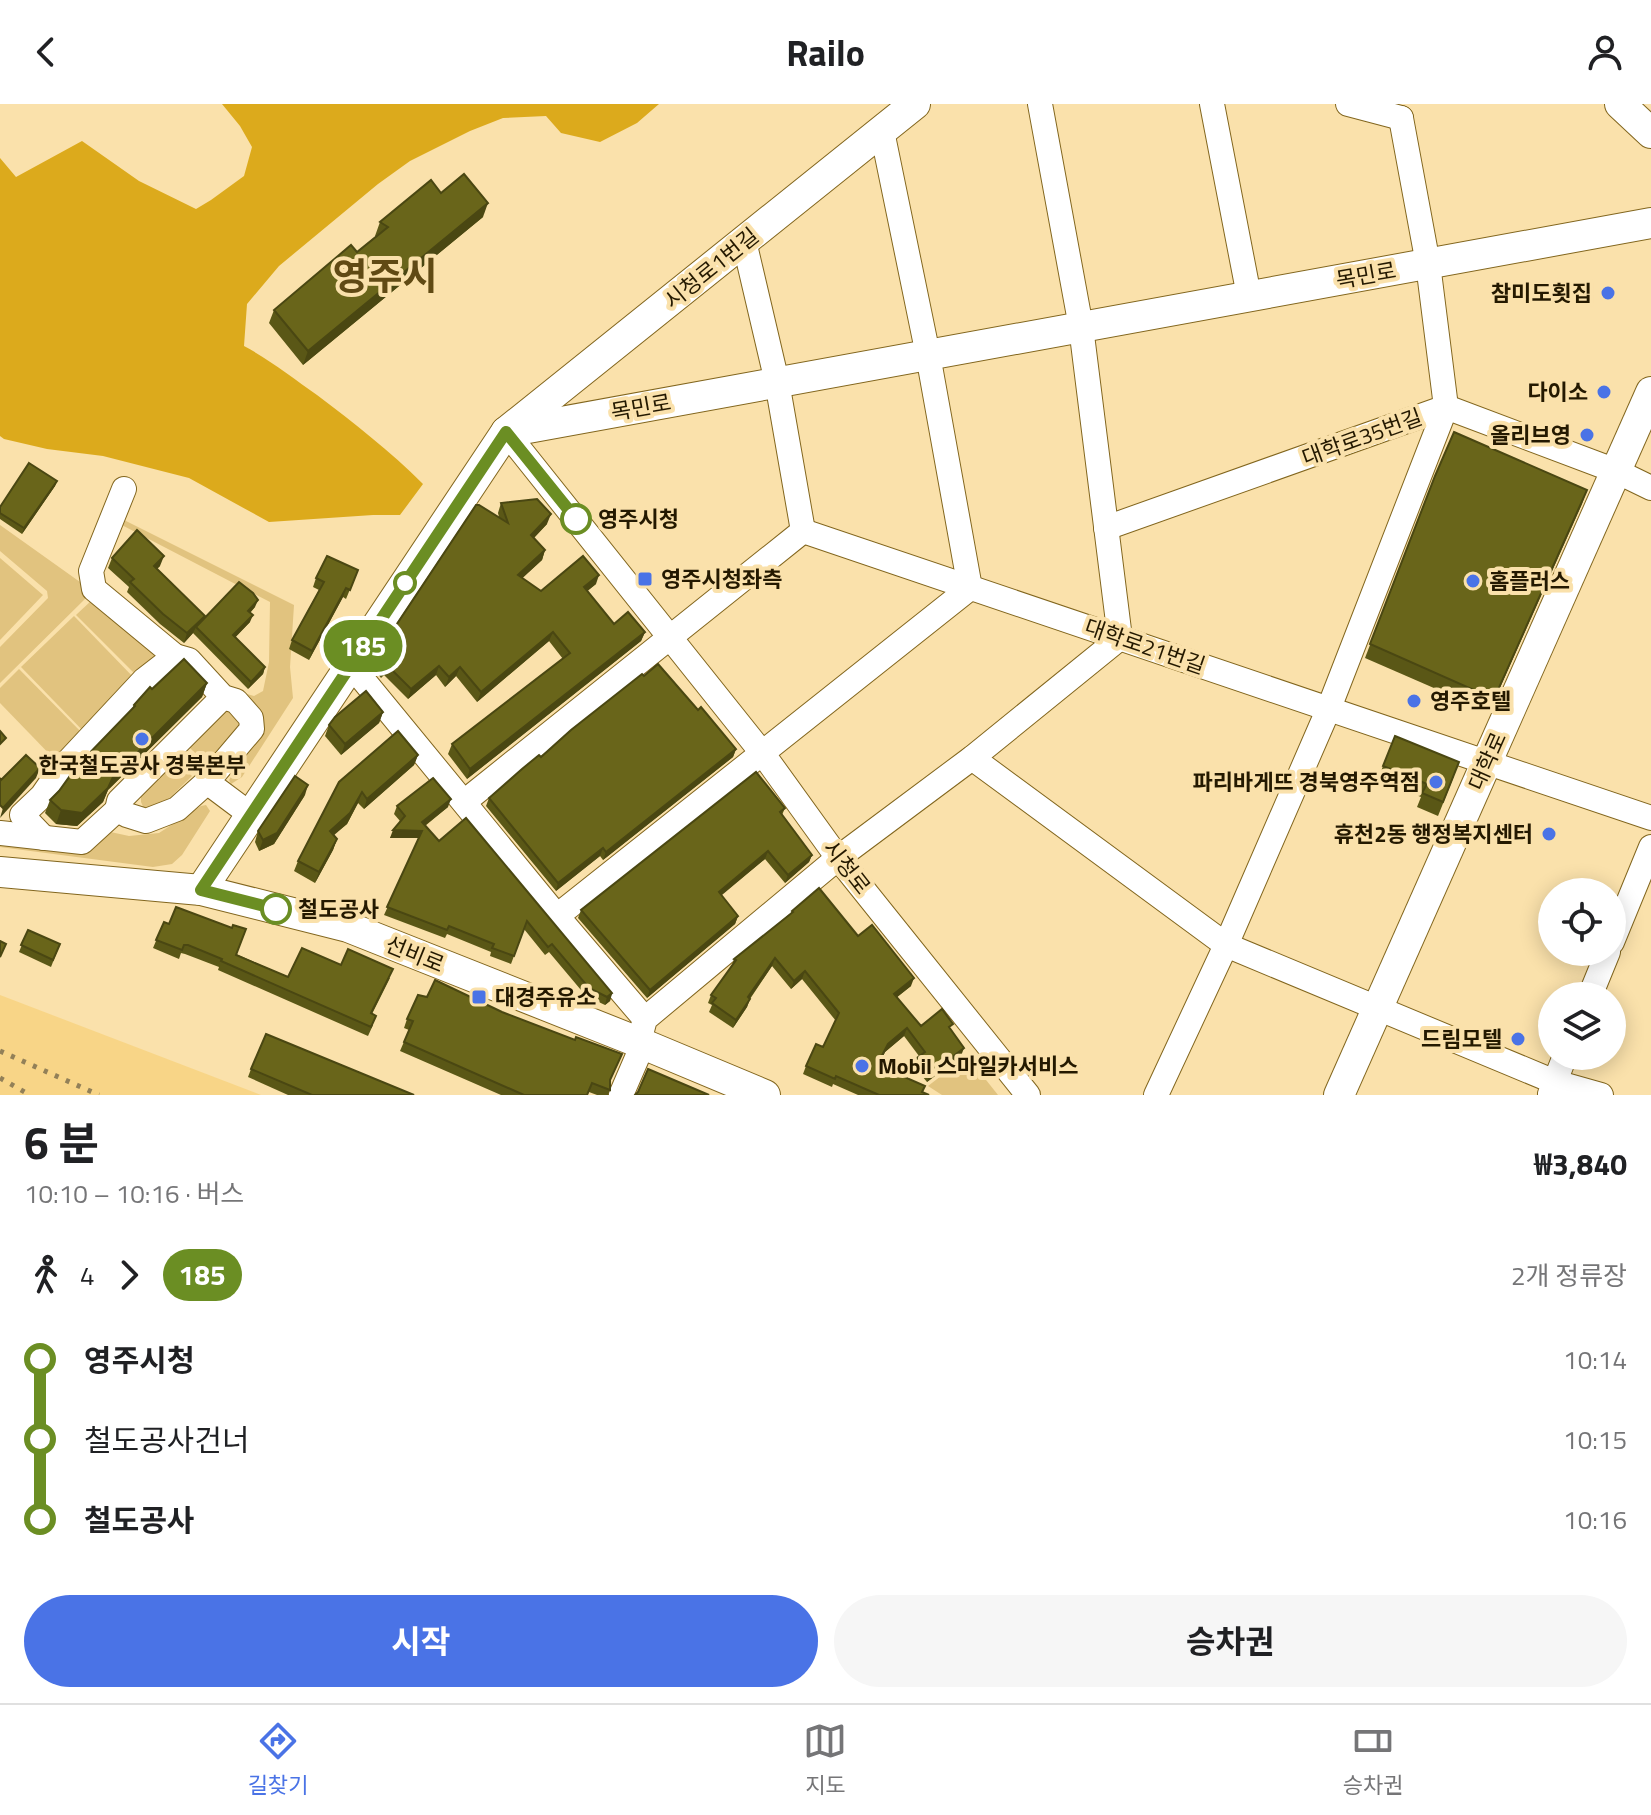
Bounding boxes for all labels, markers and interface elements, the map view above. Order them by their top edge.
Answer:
text: Railo [786,25,865,80]
icon: back [24,30,68,74]
icon: person [1583,30,1627,74]
street label: 시청로1번길 [656,219,766,317]
district label: 영주시 [333,247,437,305]
street label: 목민로 [1333,253,1399,297]
place label: 참미도횟집 [1491,276,1592,310]
marker: 참미도횟집 [1599,284,1617,302]
place label: 다이소 [1527,375,1588,409]
marker: 다이소 [1595,383,1613,401]
street label: 목민로 [608,385,674,429]
street label: 대학로35번길 [1297,400,1427,474]
place label: 올리브영 [1490,418,1571,452]
marker: 올리브영 [1578,426,1596,444]
place label: 영주시청 [598,502,679,536]
marker: 영주시청 [561,504,591,534]
place label: 영주시청좌측 [661,562,782,596]
place label: 홈플러스 [1489,564,1570,598]
marker: 영주시청좌측 [636,570,654,588]
unlabelled marker [394,572,416,594]
marker: 홈플러스 [1464,572,1482,590]
street label: 대학로21번길 [1080,609,1210,683]
line badge: 185 [317,620,409,672]
text: 185 [339,624,387,667]
place label: 영주호텔 [1430,684,1511,718]
marker: 영주호텔 [1405,692,1423,710]
street label: 대학로 [1459,726,1515,796]
marker: 한국철도공사 경북본부 [133,730,151,748]
place label: 한국철도공사 경북본부 [38,748,246,782]
place label: 파리바게뜨 경북영주역점 [1193,765,1420,799]
marker: 파리바게뜨 경북영주역점 [1427,773,1445,791]
place label: 휴천2동 행정복지센터 [1334,817,1533,851]
marker: 휴천2동 행정복지센터 [1540,825,1558,843]
street label: 시청로 [815,833,879,901]
map controls [1538,878,1626,1070]
button: locate [1538,878,1626,966]
place label: 철도공사 [298,892,379,926]
marker: 철도공사 [261,894,291,924]
street label: 선비로 [380,927,450,981]
place label: 대경주유소 [495,980,596,1014]
button: layers [1538,982,1626,1070]
marker: 대경주유소 [470,988,488,1006]
place label: 드림모텔 [1421,1022,1502,1056]
marker: 드림모텔 [1509,1030,1527,1048]
place label: Mobil 스마일카서비스 [878,1049,1079,1083]
marker: Mobil 스마일카서비스 [853,1057,871,1075]
text: 6 분 [24,1109,99,1176]
text: ₩3,840 [1534,1141,1627,1187]
text: 10:10 – 10:16 · 버스 [24,1174,245,1213]
icon: walk [24,1253,68,1297]
icon: forward [107,1253,151,1297]
text: 185 [179,1253,226,1296]
text: 4 [80,1256,95,1295]
text: 2개 정류장 [1511,1256,1627,1295]
text: 영주시청 [84,1337,194,1383]
text: 10:14 [1563,1340,1627,1379]
text: 철도공사건너 [84,1417,250,1463]
text: 10:15 [1563,1420,1627,1459]
text: 철도공사 [84,1497,194,1543]
text: 10:16 [1563,1500,1627,1539]
button: 시작 [24,1595,818,1687]
button: 승차권 [834,1595,1627,1687]
tab: 길찾기 [248,1719,308,1802]
tab: 지도 [803,1719,847,1802]
tab: 승차권 [1343,1719,1403,1802]

